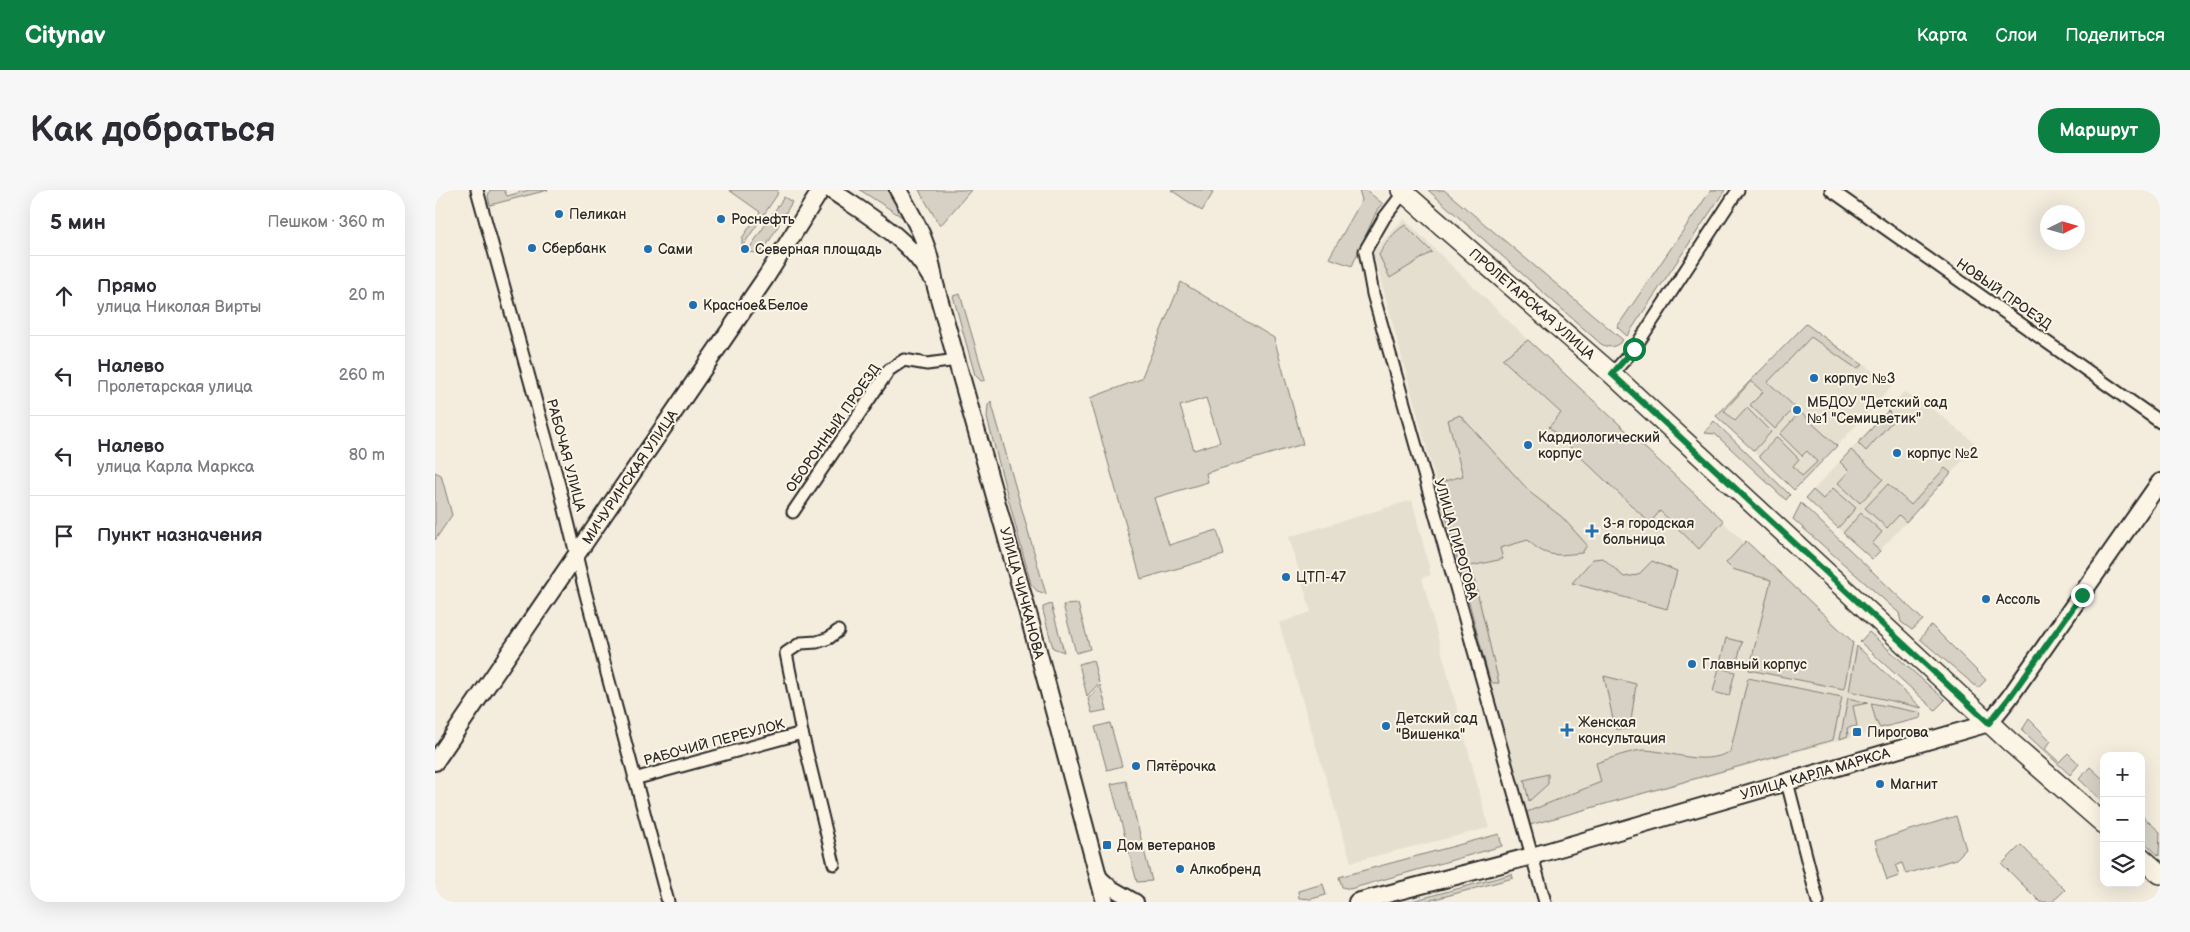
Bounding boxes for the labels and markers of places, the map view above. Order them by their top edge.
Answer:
place label: Пеликан [569,206,626,223]
marker: Пеликан [553,208,565,220]
place label: Роснефть [731,211,795,228]
marker: Роснефть [715,213,727,225]
place label: Сбербанк [542,240,607,257]
place label: Сами [658,241,693,258]
place label: Северная площадь [755,241,882,258]
marker: Сбербанк [526,242,538,254]
marker: Сами [642,243,654,255]
marker: Северная площадь [739,243,751,255]
place label: Красное&Белое [703,297,808,314]
marker: Красное&Белое [687,299,699,311]
place label: корпус №3 [1824,370,1895,387]
marker: корпус №3 [1808,372,1820,384]
place label: МБДОУ "Детский сад №1 "Семицветик" [1807,394,1948,427]
marker: МБДОУ "Детский сад №1 "Семицветик" [1791,404,1803,416]
place label: Кардиологический корпус [1538,429,1660,462]
marker: Кардиологический корпус [1522,439,1534,451]
place label: корпус №2 [1907,445,1979,462]
marker: корпус №2 [1891,447,1903,459]
place label: 3-я городская больница [1603,515,1694,548]
marker: 3-я городская больница [1585,524,1599,538]
place label: ЦТП-47 [1296,569,1346,586]
marker: ЦТП-47 [1280,571,1292,583]
place label: Ассоль [1995,591,2040,608]
marker: Ассоль [1980,593,1992,605]
place label: Главный корпус [1702,656,1807,673]
marker: Главный корпус [1686,658,1698,670]
place label: Детский сад "Вишенка" [1396,710,1478,743]
place label: Женская консультация [1578,714,1666,747]
marker: Детский сад "Вишенка" [1380,720,1392,732]
marker: Женская консультация [1560,723,1574,737]
place label: Пирогова [1867,724,1929,741]
marker: Пирогова [1851,726,1863,738]
place label: Пятёрочка [1146,758,1217,775]
marker: Пятёрочка [1130,760,1142,772]
place label: Магнит [1890,776,1938,793]
marker: Магнит [1874,778,1886,790]
place label: Дом ветеранов [1117,837,1216,854]
marker: Дом ветеранов [1101,839,1113,851]
place label: Алкобренд [1189,861,1261,878]
marker: Алкобренд [1174,863,1186,875]

